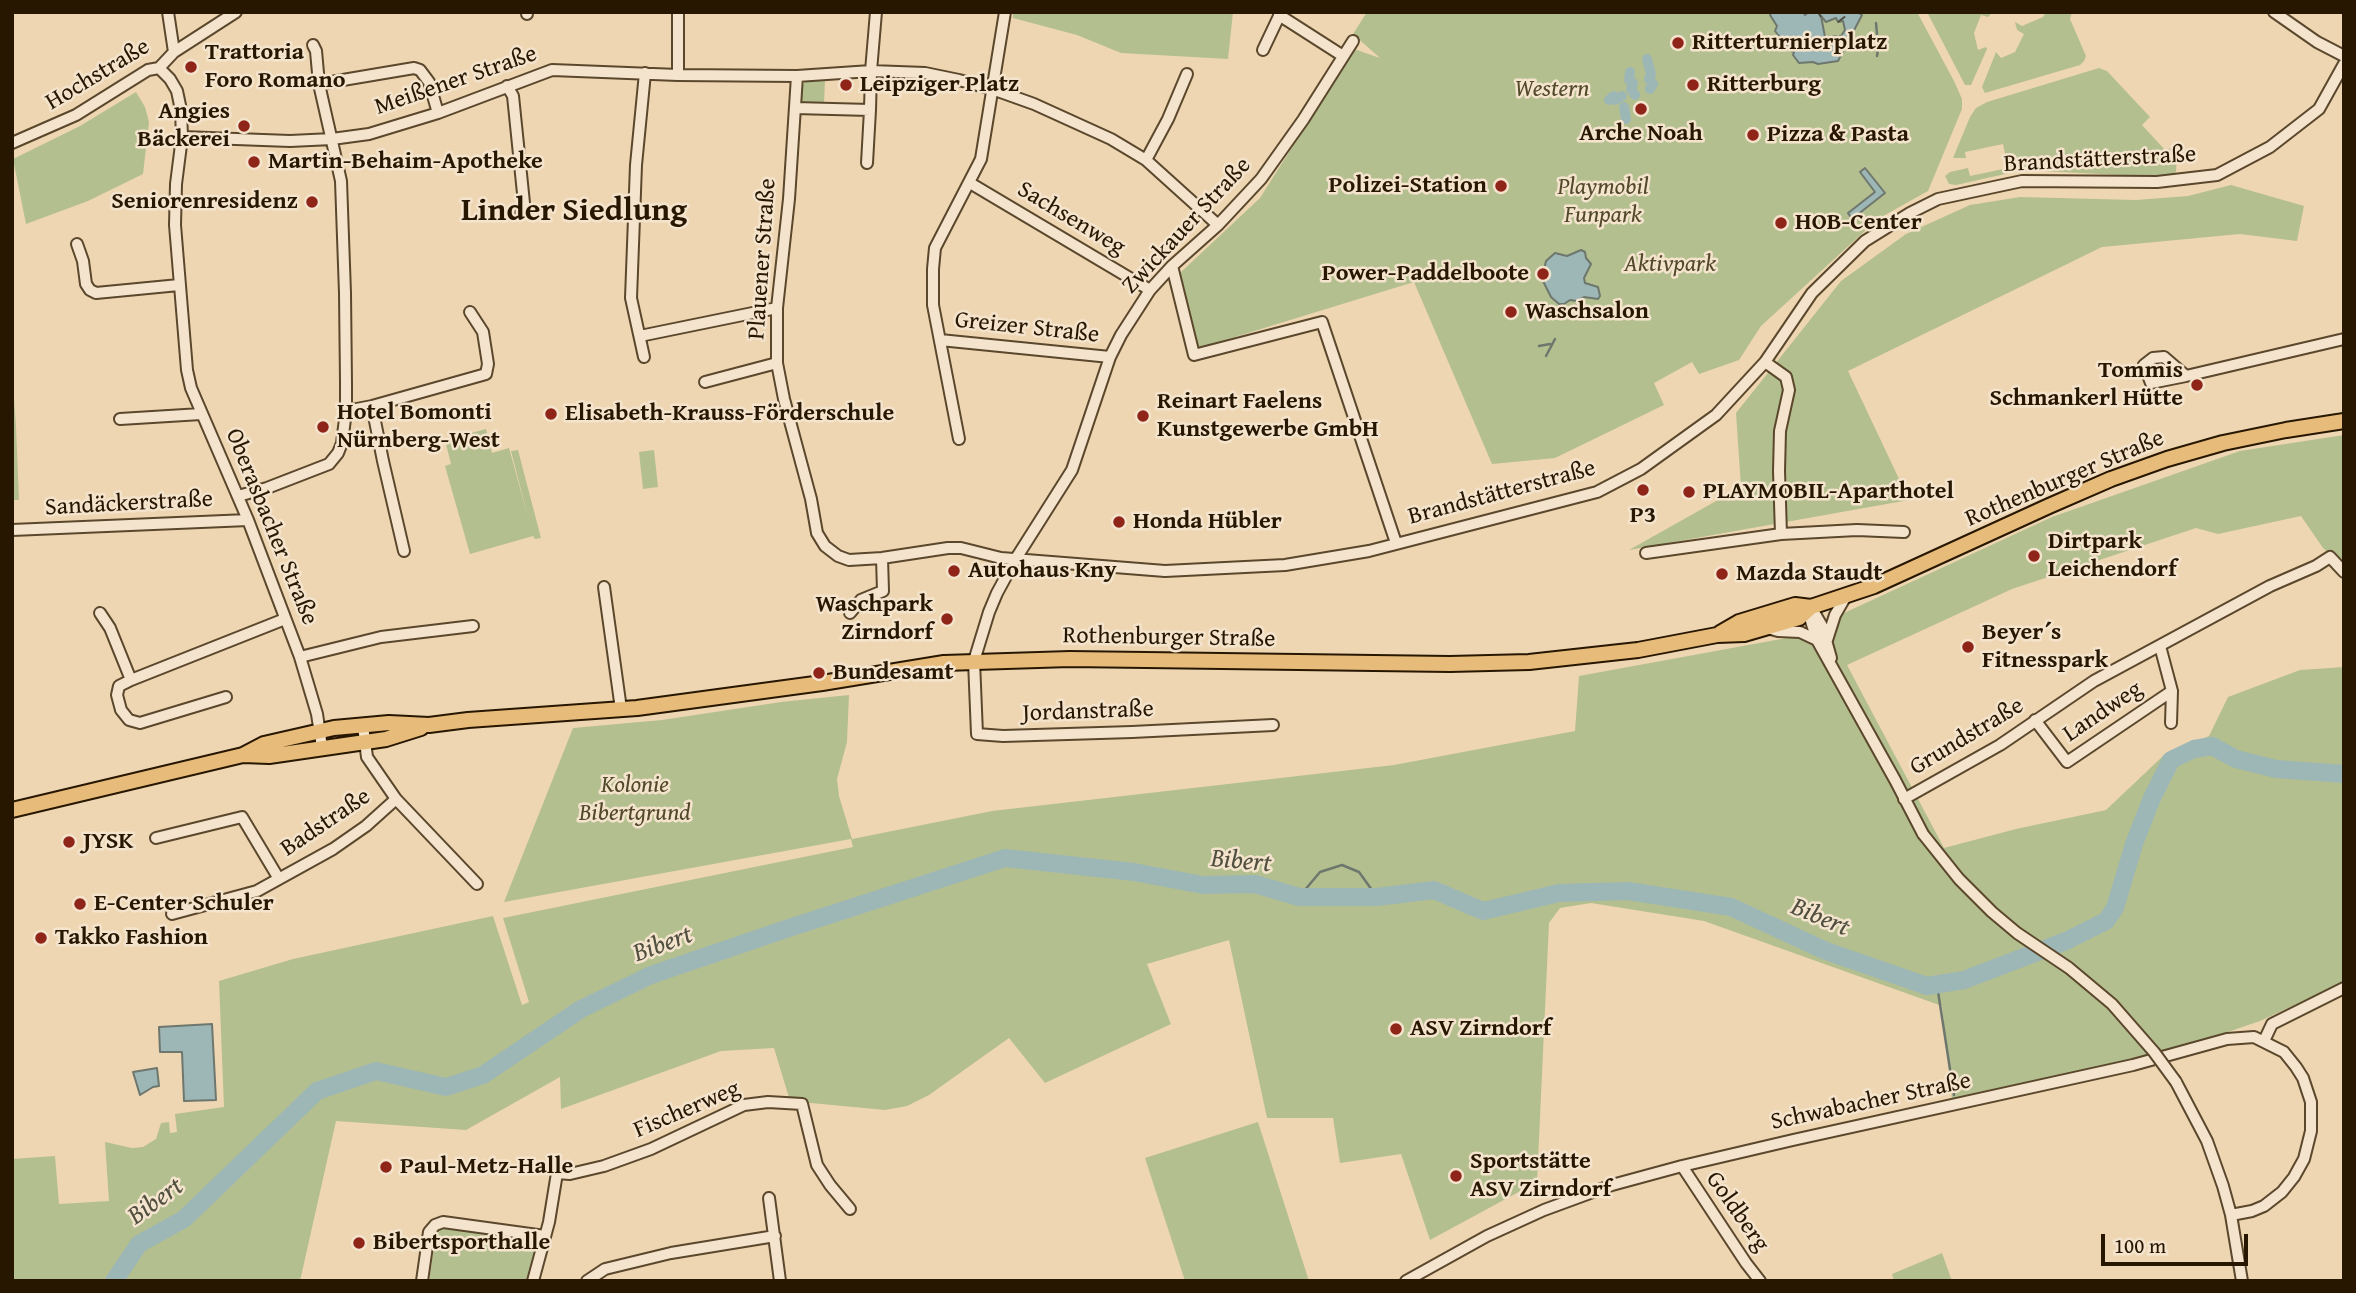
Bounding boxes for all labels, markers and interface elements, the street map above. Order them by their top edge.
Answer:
place label: Ritterturnierplatz [1692,29,1888,57]
street label: Hochstraße [41,33,155,117]
marker: Ritterturnierplatz [1670,35,1686,51]
place label: Trattoria Foro Romano [205,39,345,95]
street label: Meißener Straße [371,40,541,122]
marker: Trattoria Foro Romano [183,59,199,75]
place label: Leipziger Platz [860,71,1019,99]
place label: Ritterburg [1707,71,1821,99]
park label: Western [1515,76,1589,104]
marker: Leipziger Platz [838,77,854,93]
marker: Ritterburg [1685,77,1701,93]
place label: Angies Bäckerei [137,98,230,154]
marker: Arche Noah [1633,101,1649,117]
marker: Angies Bäckerei [236,118,252,134]
place label: Arche Noah [1579,120,1703,148]
place label: Pizza & Pasta [1767,121,1909,149]
marker: Pizza & Pasta [1745,127,1761,143]
street label: Brandstätterstraße [2003,141,2197,179]
place label: Martin-Behaim-Apotheke [268,148,543,176]
street label: Zwickauer Straße [1116,152,1258,300]
marker: Martin-Behaim-Apotheke [246,154,262,170]
place label: Polizei-Station [1329,172,1487,200]
park label: Playmobil Funpark [1557,174,1649,230]
street label: Sachsenweg [1012,176,1130,262]
street label: Plauener Straße [743,177,783,341]
marker: Polizei-Station [1493,178,1509,194]
place label: Seniorenresidenz [111,188,298,216]
district label: Linder Siedlung [461,193,687,231]
marker: Seniorenresidenz [304,194,320,210]
place label: HOB-Center [1795,209,1922,237]
marker: HOB-Center [1773,215,1789,231]
park label: Aktivpark [1624,251,1716,279]
place label: Power-Paddelboote [1322,260,1529,288]
marker: Power-Paddelboote [1535,266,1551,282]
place label: Waschsalon [1525,298,1649,326]
marker: Waschsalon [1503,304,1519,320]
street label: Greizer Straße [953,306,1101,350]
place label: Tommis Schmankerl Hütte [1989,357,2183,413]
marker: Tommis Schmankerl Hütte [2189,377,2205,393]
place label: Reinart Faelens Kunstgewerbe GmbH [1157,388,1379,444]
place label: Hotel Bomonti Nürnberg-West [337,399,500,455]
place label: Elisabeth-Krauss-Förderschule [565,400,894,428]
marker: Elisabeth-Krauss-Förderschule [543,406,559,422]
marker: Reinart Faelens Kunstgewerbe GmbH [1135,408,1151,424]
marker: Hotel Bomonti Nürnberg-West [315,419,331,435]
street label: Rothenburger Straße [1961,424,2169,534]
street label: Oberasbacher Straße [218,425,324,629]
street label: Brandstätterstraße [1405,454,1599,532]
place label: PLAYMOBIL-Aparthotel [1703,478,1954,506]
marker: P3 [1635,482,1651,498]
marker: PLAYMOBIL-Aparthotel [1681,484,1697,500]
street label: Sandäckerstraße [44,485,214,523]
place label: P3 [1630,502,1656,530]
place label: Honda Hübler [1133,508,1282,536]
marker: Honda Hübler [1111,514,1127,530]
place label: Dirtpark Leichendorf [2048,528,2177,584]
marker: Dirtpark Leichendorf [2026,548,2042,564]
place label: Autohaus Kny [968,557,1116,585]
place label: Mazda Staudt [1736,560,1882,588]
marker: Autohaus Kny [946,563,962,579]
marker: Mazda Staudt [1714,566,1730,582]
place label: Waschpark Zirndorf [815,591,933,647]
marker: Waschpark Zirndorf [939,611,955,627]
place label: Beyer´s Fitnesspark [1982,619,2108,675]
street label: Rothenburger Straße [1062,622,1276,654]
marker: Beyer´s Fitnesspark [1960,639,1976,655]
place label: Bundesamt [833,659,954,687]
marker: Bundesamt [811,665,827,681]
street label: Landweg [2058,675,2148,749]
street label: Grundstraße [1905,692,2029,782]
street label: Jordanstraße [1022,695,1154,729]
park label: Kolonie Bibertgrund [579,772,691,828]
street label: Badstraße [276,783,376,863]
place label: JYSK [83,828,133,856]
marker: JYSK [61,834,77,850]
water label: Bibert [1209,844,1273,880]
place label: E-Center Schuler [94,890,274,918]
water label: Bibert [1786,892,1854,944]
marker: E-Center Schuler [72,896,88,912]
water label: Bibert [629,920,697,970]
place label: Takko Fashion [55,924,208,952]
marker: Takko Fashion [33,930,49,946]
place label: ASV Zirndorf [1410,1015,1551,1043]
marker: ASV Zirndorf [1388,1021,1404,1037]
street label: Schwabacher Straße [1768,1067,1974,1137]
street label: Fischerweg [630,1075,744,1145]
place label: Sportstätte ASV Zirndorf [1470,1148,1611,1204]
place label: Paul-Metz-Halle [400,1153,573,1181]
marker: Paul-Metz-Halle [378,1159,394,1175]
street label: Goldberg [1699,1166,1775,1258]
marker: Sportstätte ASV Zirndorf [1448,1168,1464,1184]
water label: Bibert [122,1172,190,1232]
scale bar [2104,1220,2251,1264]
place label: Bibertsporthalle [373,1229,550,1257]
text: 100 m [2114,1230,2166,1261]
marker: Bibertsporthalle [351,1235,367,1251]

